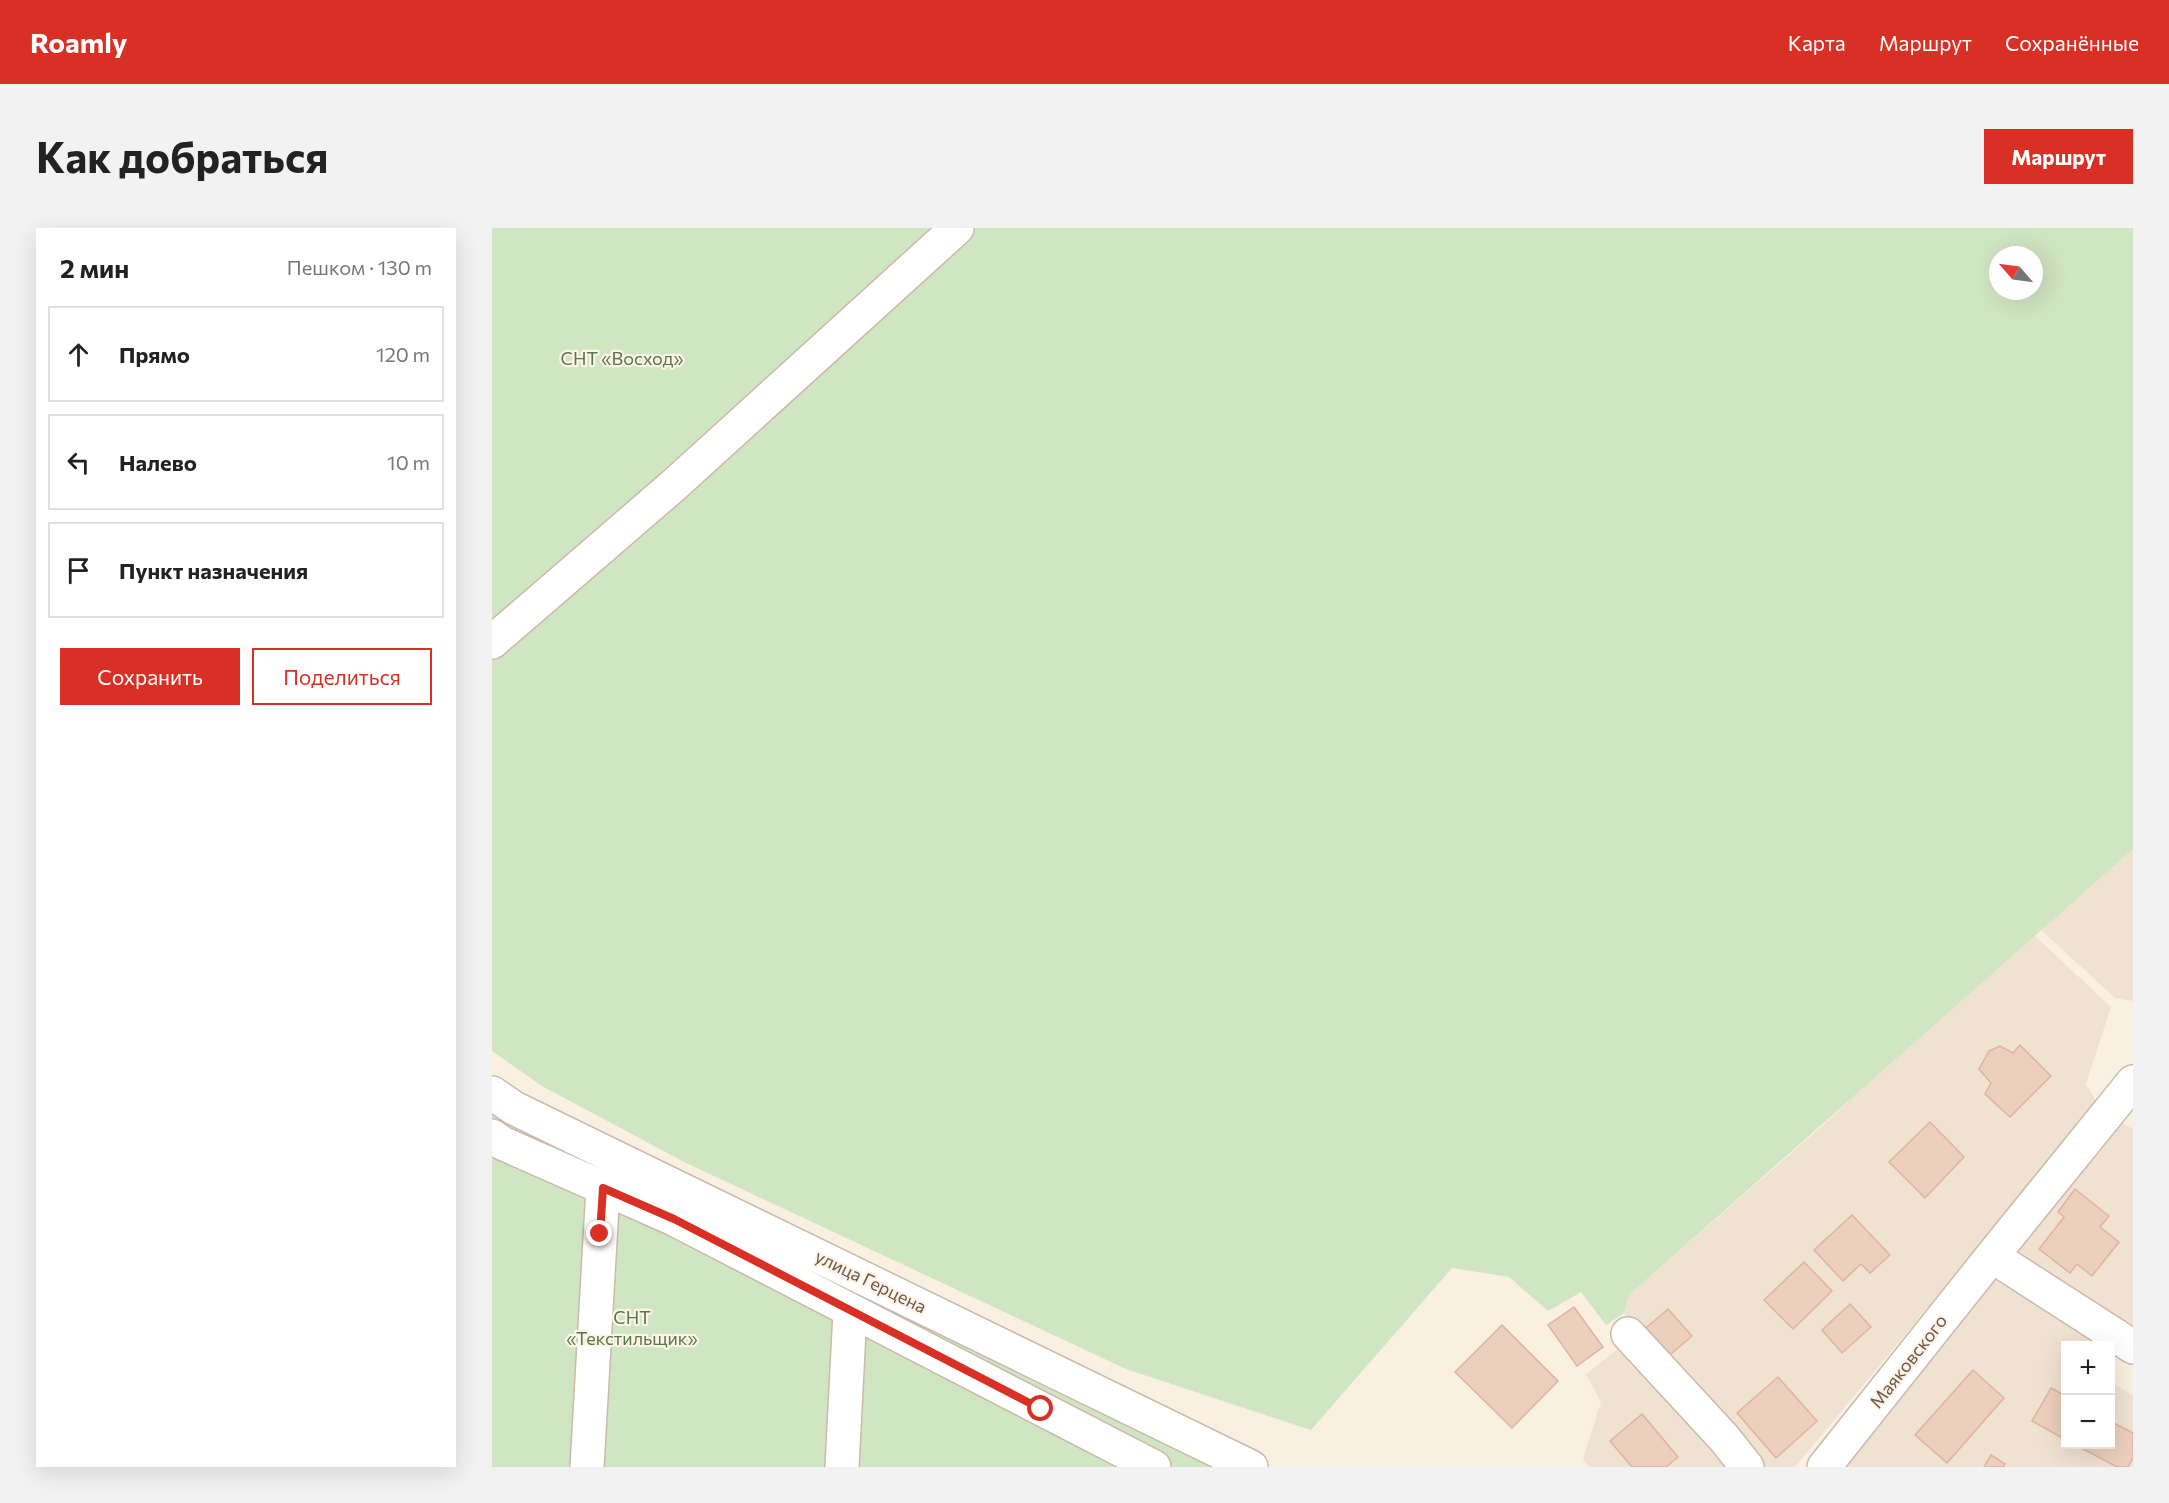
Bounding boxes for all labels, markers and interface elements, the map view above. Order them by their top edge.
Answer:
text: Roamly [30,25,127,59]
text: Карта [1788,30,1846,55]
text: Маршрут [1879,30,1972,55]
text: Сохранённые [2005,30,2139,55]
button: Маршрут [1984,129,2133,184]
text: Как добраться [36,130,328,182]
north arrow [1989,246,2043,300]
text: 2 мин [60,252,129,283]
text: Пешком · 130 m [287,255,432,279]
icon: ahead [62,338,95,371]
text: Прямо [119,341,190,368]
text: 120 m [376,342,430,366]
park label: СНТ «Восход» [561,347,683,369]
icon: left [62,446,95,479]
text: Налево [119,449,197,476]
text: 10 m [387,450,430,474]
icon: arrive [62,554,95,587]
text: Пункт назначения [119,557,308,584]
button: Сохранить [60,648,240,705]
button: Поделиться [252,648,432,705]
route end [586,1220,612,1246]
street label: улица Герцена [812,1245,930,1317]
park label: СНТ «Текстильщик» [566,1306,698,1349]
street label: Маяковского [1865,1310,1951,1412]
map controls [2061,1341,2115,1449]
button: + [2061,1341,2115,1395]
route start [1027,1395,1053,1421]
button: − [2061,1395,2115,1449]

